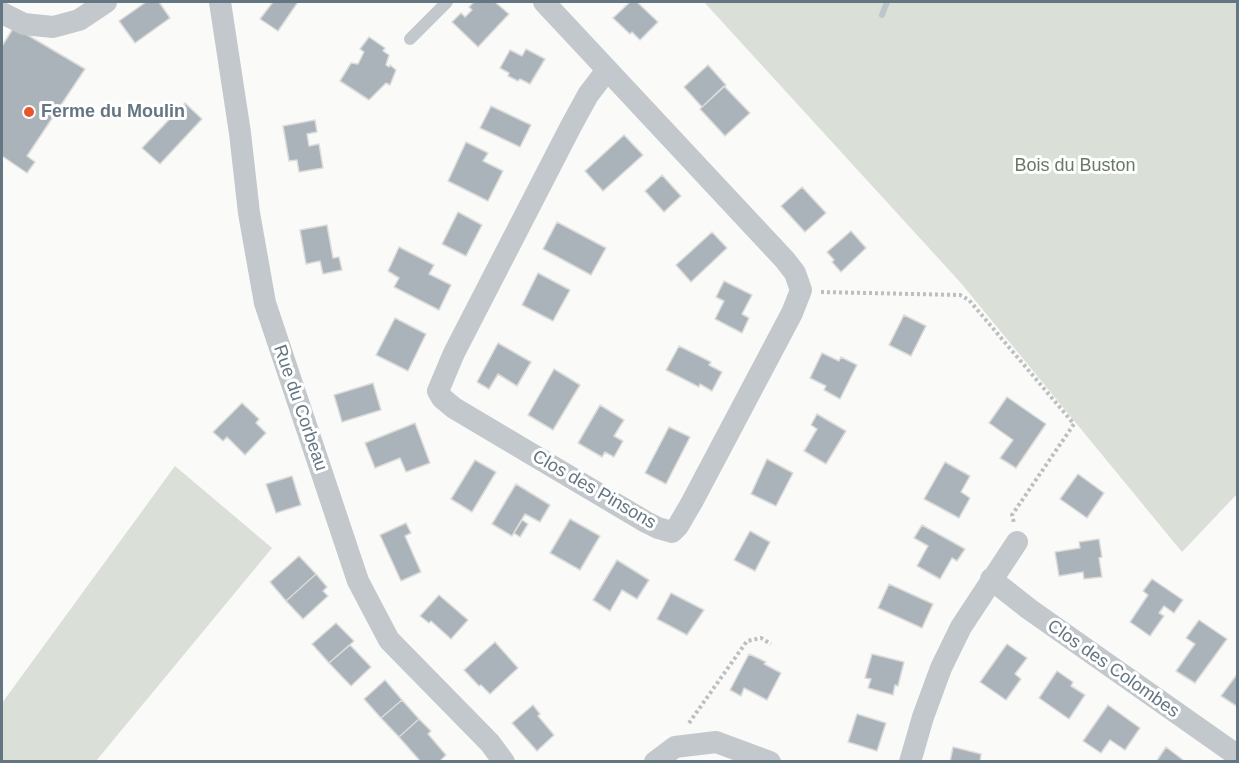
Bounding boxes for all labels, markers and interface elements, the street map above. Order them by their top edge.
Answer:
place label: Ferme du Moulin [41,101,185,123]
marker: Ferme du Moulin [22,105,36,119]
park label: Bois du Buston [1014,155,1136,177]
street label: Rue du Corbeau [268,342,332,474]
street label: Clos des Pinsons [528,446,660,534]
street label: Clos des Colombes [1043,615,1183,723]

